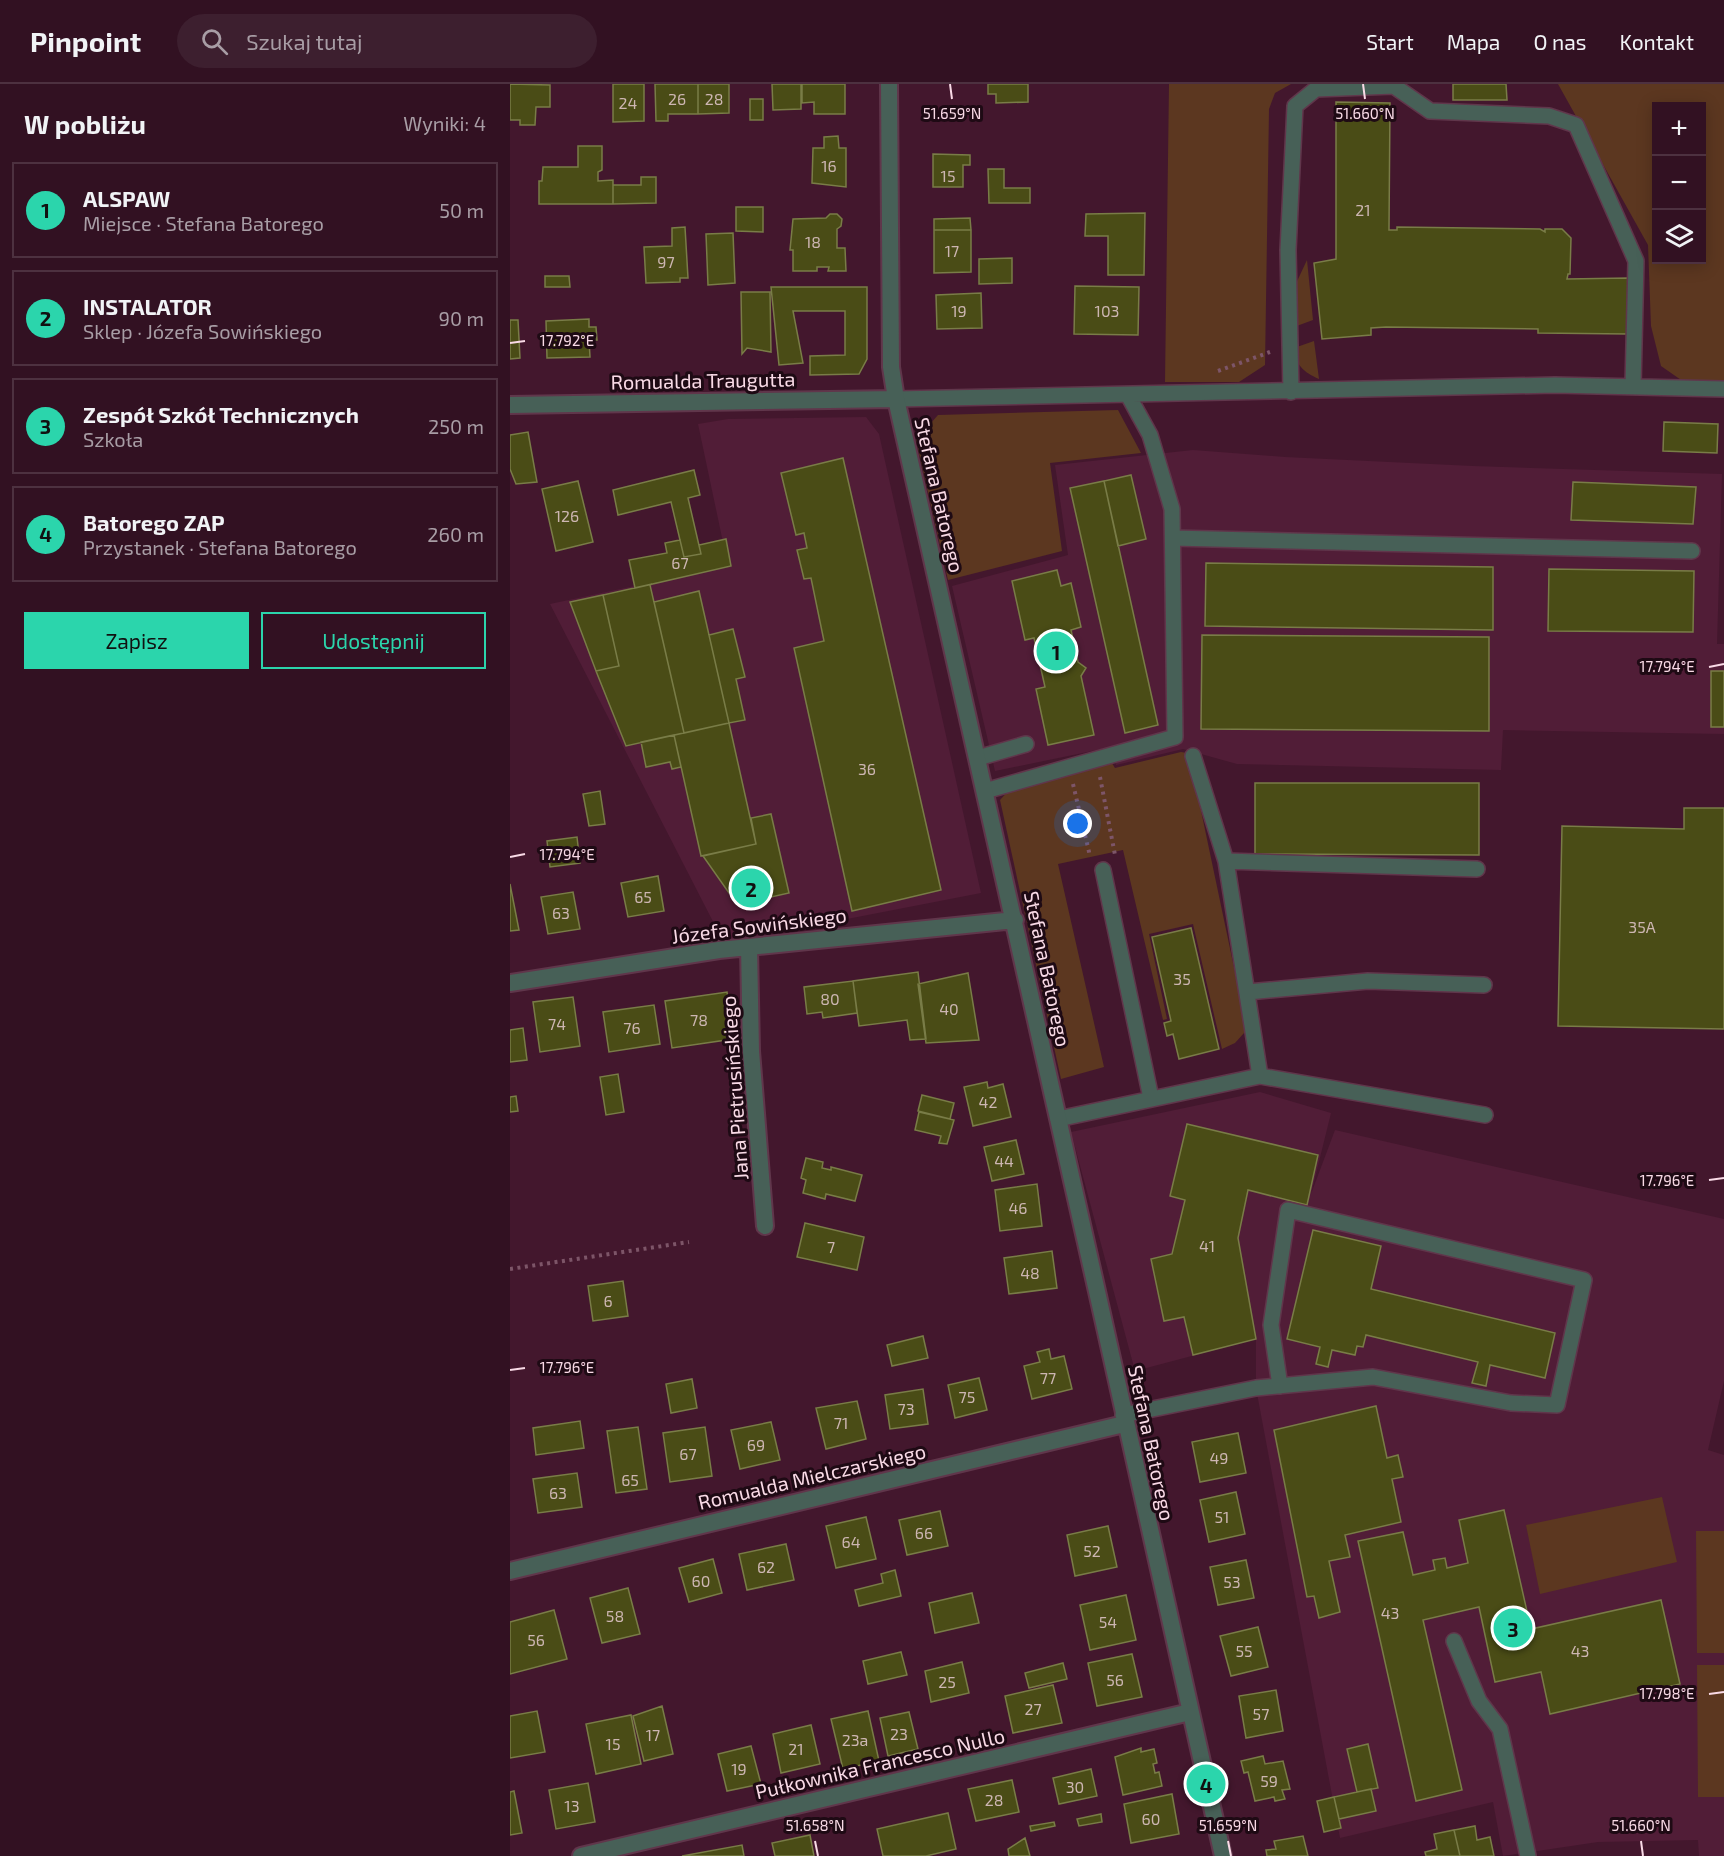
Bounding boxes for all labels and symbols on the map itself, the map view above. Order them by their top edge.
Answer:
house number: 26 [668,89,686,108]
house number: 28 [705,89,723,108]
house number: 24 [619,93,638,112]
text: 51.659°N [923,104,981,122]
text: 51.660°N [1335,104,1395,122]
house number: 16 [821,156,837,175]
house number: 15 [941,166,955,185]
house number: 21 [1355,200,1371,219]
house number: 18 [805,232,821,251]
house number: 17 [945,241,959,260]
house number: 97 [657,252,675,271]
house number: 19 [951,301,967,320]
house number: 103 [1095,301,1119,320]
text: 17.792°E [540,331,594,349]
street label: Romualda Traugutta [610,366,796,394]
street label: Stefana Batorego [910,415,969,575]
house number: 126 [555,506,579,525]
house number: 67 [671,553,689,572]
pin: 1 [1036,628,1076,674]
text: 17.794°E [1639,657,1695,675]
house number: 36 [858,759,876,778]
your location [1063,809,1092,838]
text: 17.794°E [539,845,595,863]
pin: 2 [732,866,770,910]
house number: 65 [634,887,652,906]
street label: Stefana Batorego [1020,889,1076,1049]
street label: Józefa Sowińskiego [670,902,848,948]
house number: 63 [552,903,570,922]
house number: 35A [1628,917,1656,936]
house number: 35 [1173,969,1191,988]
house number: 80 [820,989,840,1008]
street label: Jana Pietrusińskiego [716,995,752,1181]
house number: 40 [939,999,959,1018]
house number: 78 [690,1010,708,1029]
house number: 74 [548,1014,566,1033]
house number: 76 [623,1018,641,1037]
house number: 42 [979,1092,997,1111]
house number: 44 [994,1151,1014,1170]
text: 17.796°E [1640,1171,1694,1189]
house number: 46 [1009,1198,1028,1217]
house number: 41 [1199,1236,1215,1255]
house number: 7 [827,1237,835,1256]
house number: 48 [1020,1263,1040,1282]
house number: 6 [603,1291,613,1310]
text: 17.796°E [540,1358,594,1376]
street label: Stefana Batorego [1124,1363,1180,1523]
house number: 77 [1040,1368,1056,1387]
house number: 75 [959,1387,975,1406]
house number: 73 [897,1399,915,1418]
house number: 71 [834,1413,848,1432]
house number: 69 [747,1435,765,1454]
street label: Romualda Mielczarskiego [696,1438,928,1514]
house number: 67 [679,1444,697,1463]
house number: 49 [1210,1448,1229,1467]
house number: 65 [621,1470,639,1489]
house number: 63 [549,1483,567,1502]
house number: 51 [1215,1507,1229,1526]
house number: 66 [915,1523,933,1542]
house number: 64 [842,1532,861,1551]
house number: 52 [1083,1541,1101,1560]
house number: 62 [757,1557,775,1576]
house number: 60 [692,1571,710,1590]
house number: 53 [1223,1572,1241,1591]
house number: 43 [1381,1603,1399,1622]
house number: 58 [606,1606,624,1625]
pin: 3 [1494,1606,1532,1650]
house number: 54 [1099,1612,1117,1631]
house number: 56 [527,1630,545,1649]
house number: 55 [1235,1641,1253,1660]
house number: 43 [1571,1641,1589,1660]
house number: 56 [1106,1670,1124,1689]
house number: 25 [938,1672,956,1691]
text: 17.798°E [1639,1684,1695,1702]
house number: 27 [1024,1699,1042,1718]
house number: 57 [1253,1704,1269,1723]
street label: Pułkownika Francesco Nullo [753,1723,1007,1803]
house number: 23 [890,1724,908,1743]
house number: 17 [646,1725,660,1744]
house number: 23a [842,1730,868,1749]
house number: 15 [606,1734,620,1753]
house number: 21 [788,1739,804,1758]
house number: 19 [731,1759,747,1778]
pin: 4 [1186,1762,1226,1806]
house number: 59 [1260,1771,1278,1790]
house number: 30 [1066,1777,1084,1796]
house number: 28 [985,1790,1003,1809]
house number: 13 [564,1796,580,1815]
house number: 60 [1142,1809,1160,1828]
text: 51.658°N [785,1816,845,1834]
text: 51.659°N [1199,1816,1257,1834]
text: 51.660°N [1611,1816,1671,1834]

